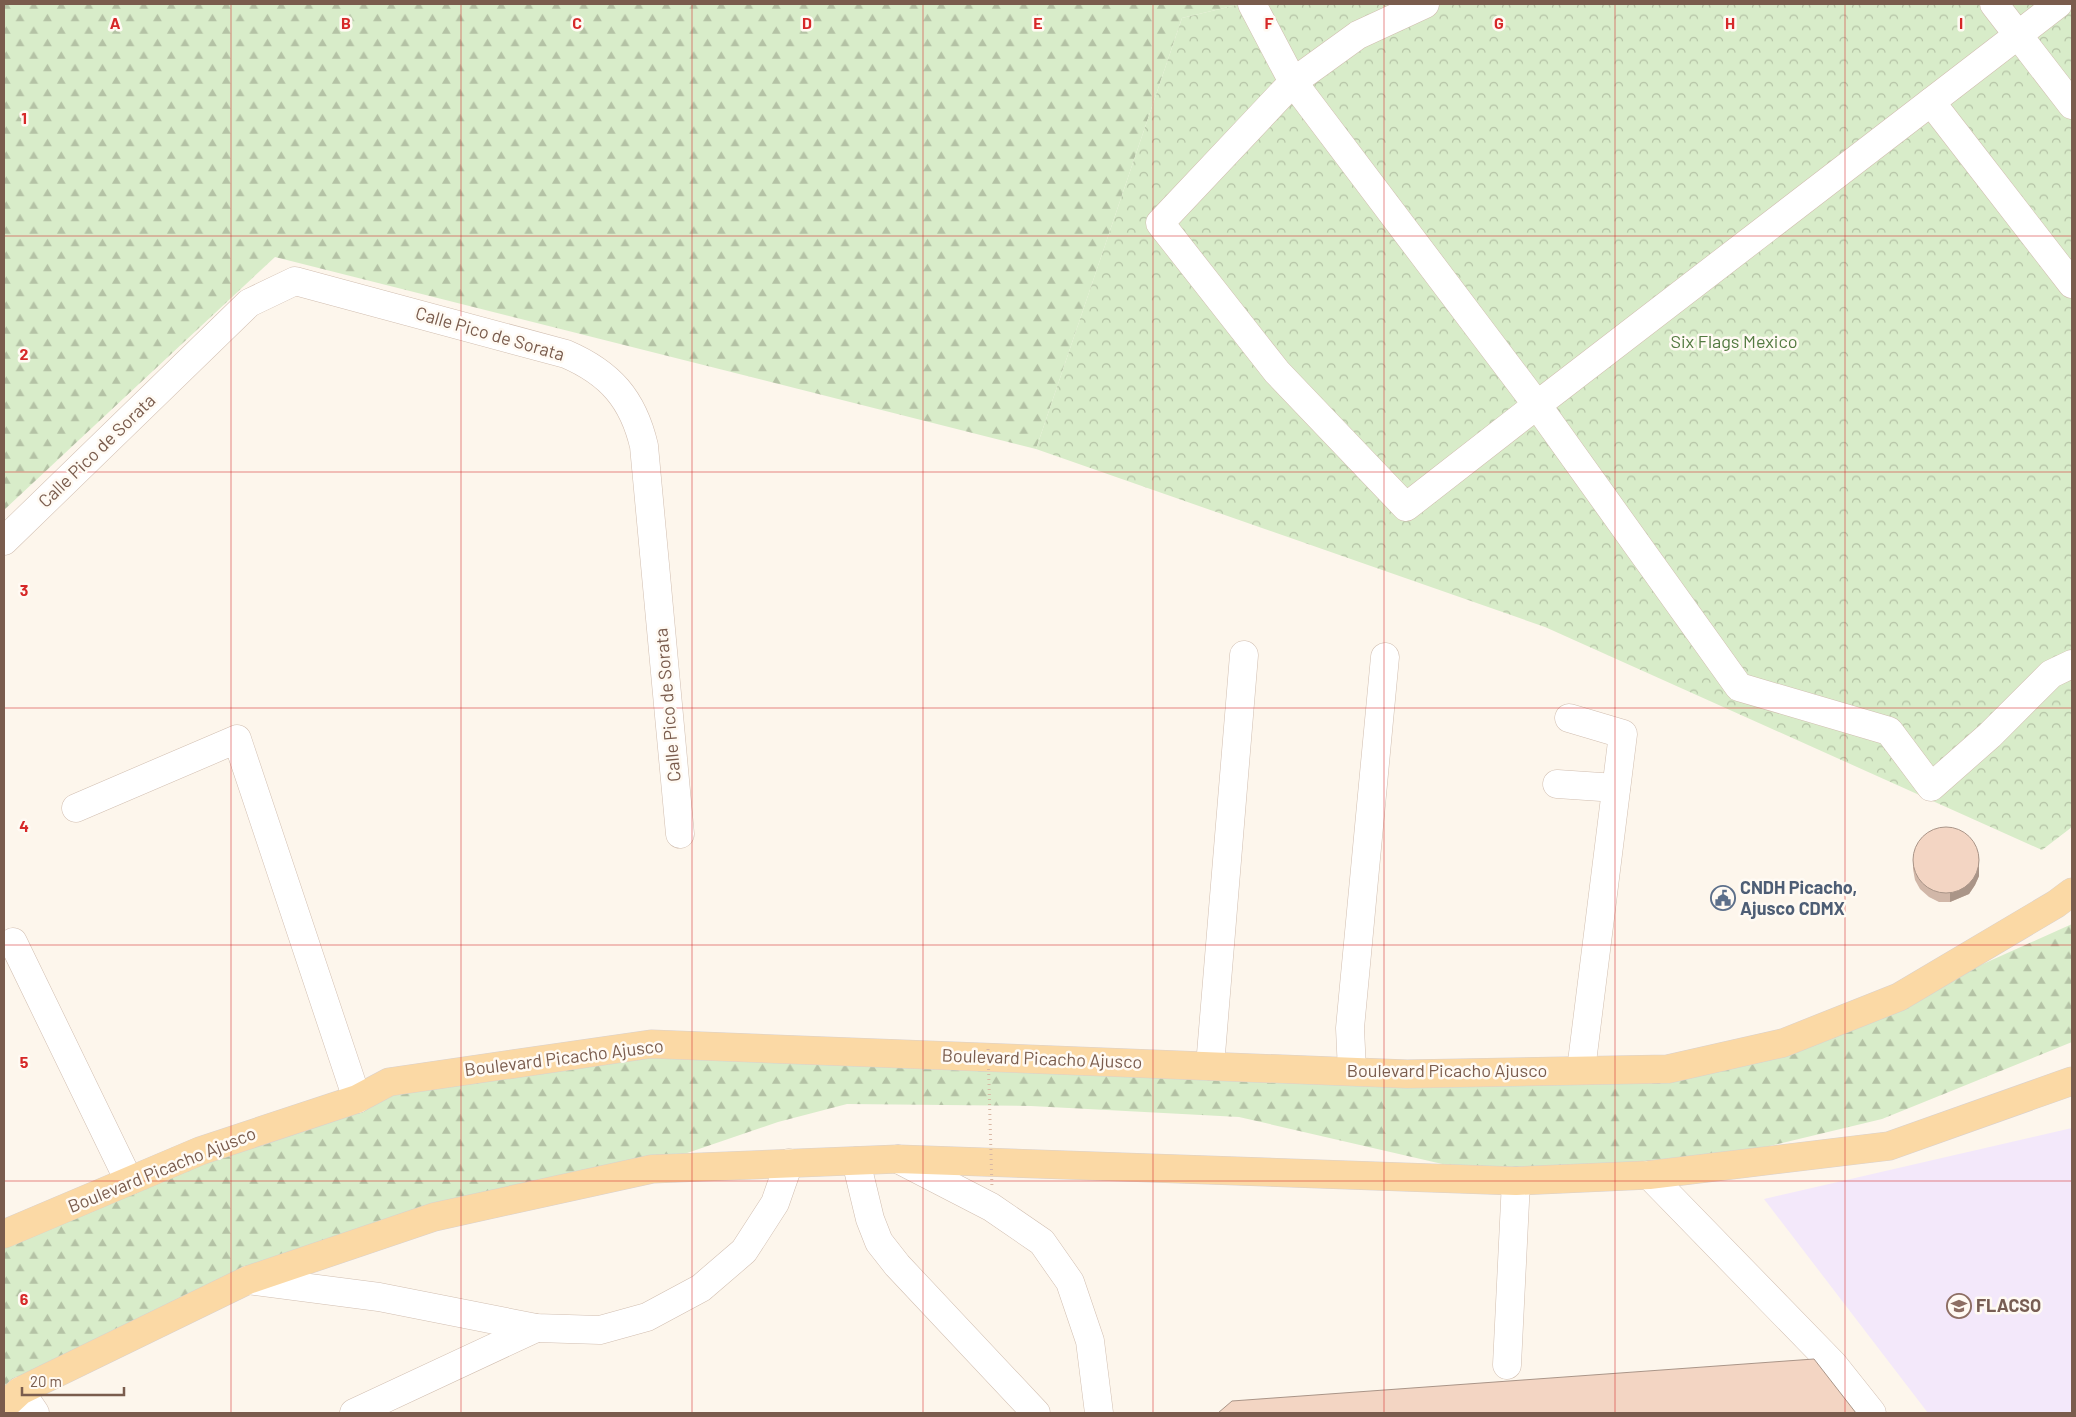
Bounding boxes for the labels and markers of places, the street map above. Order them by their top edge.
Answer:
place label: CNDH Picacho, Ajusco CDMX [1740,876,1857,919]
public building icon: CNDH Picacho, Ajusco CDMX [1710,885,1736,911]
school or university icon: FLACSO [1946,1293,1972,1319]
place label: FLACSO [1976,1294,2041,1316]

